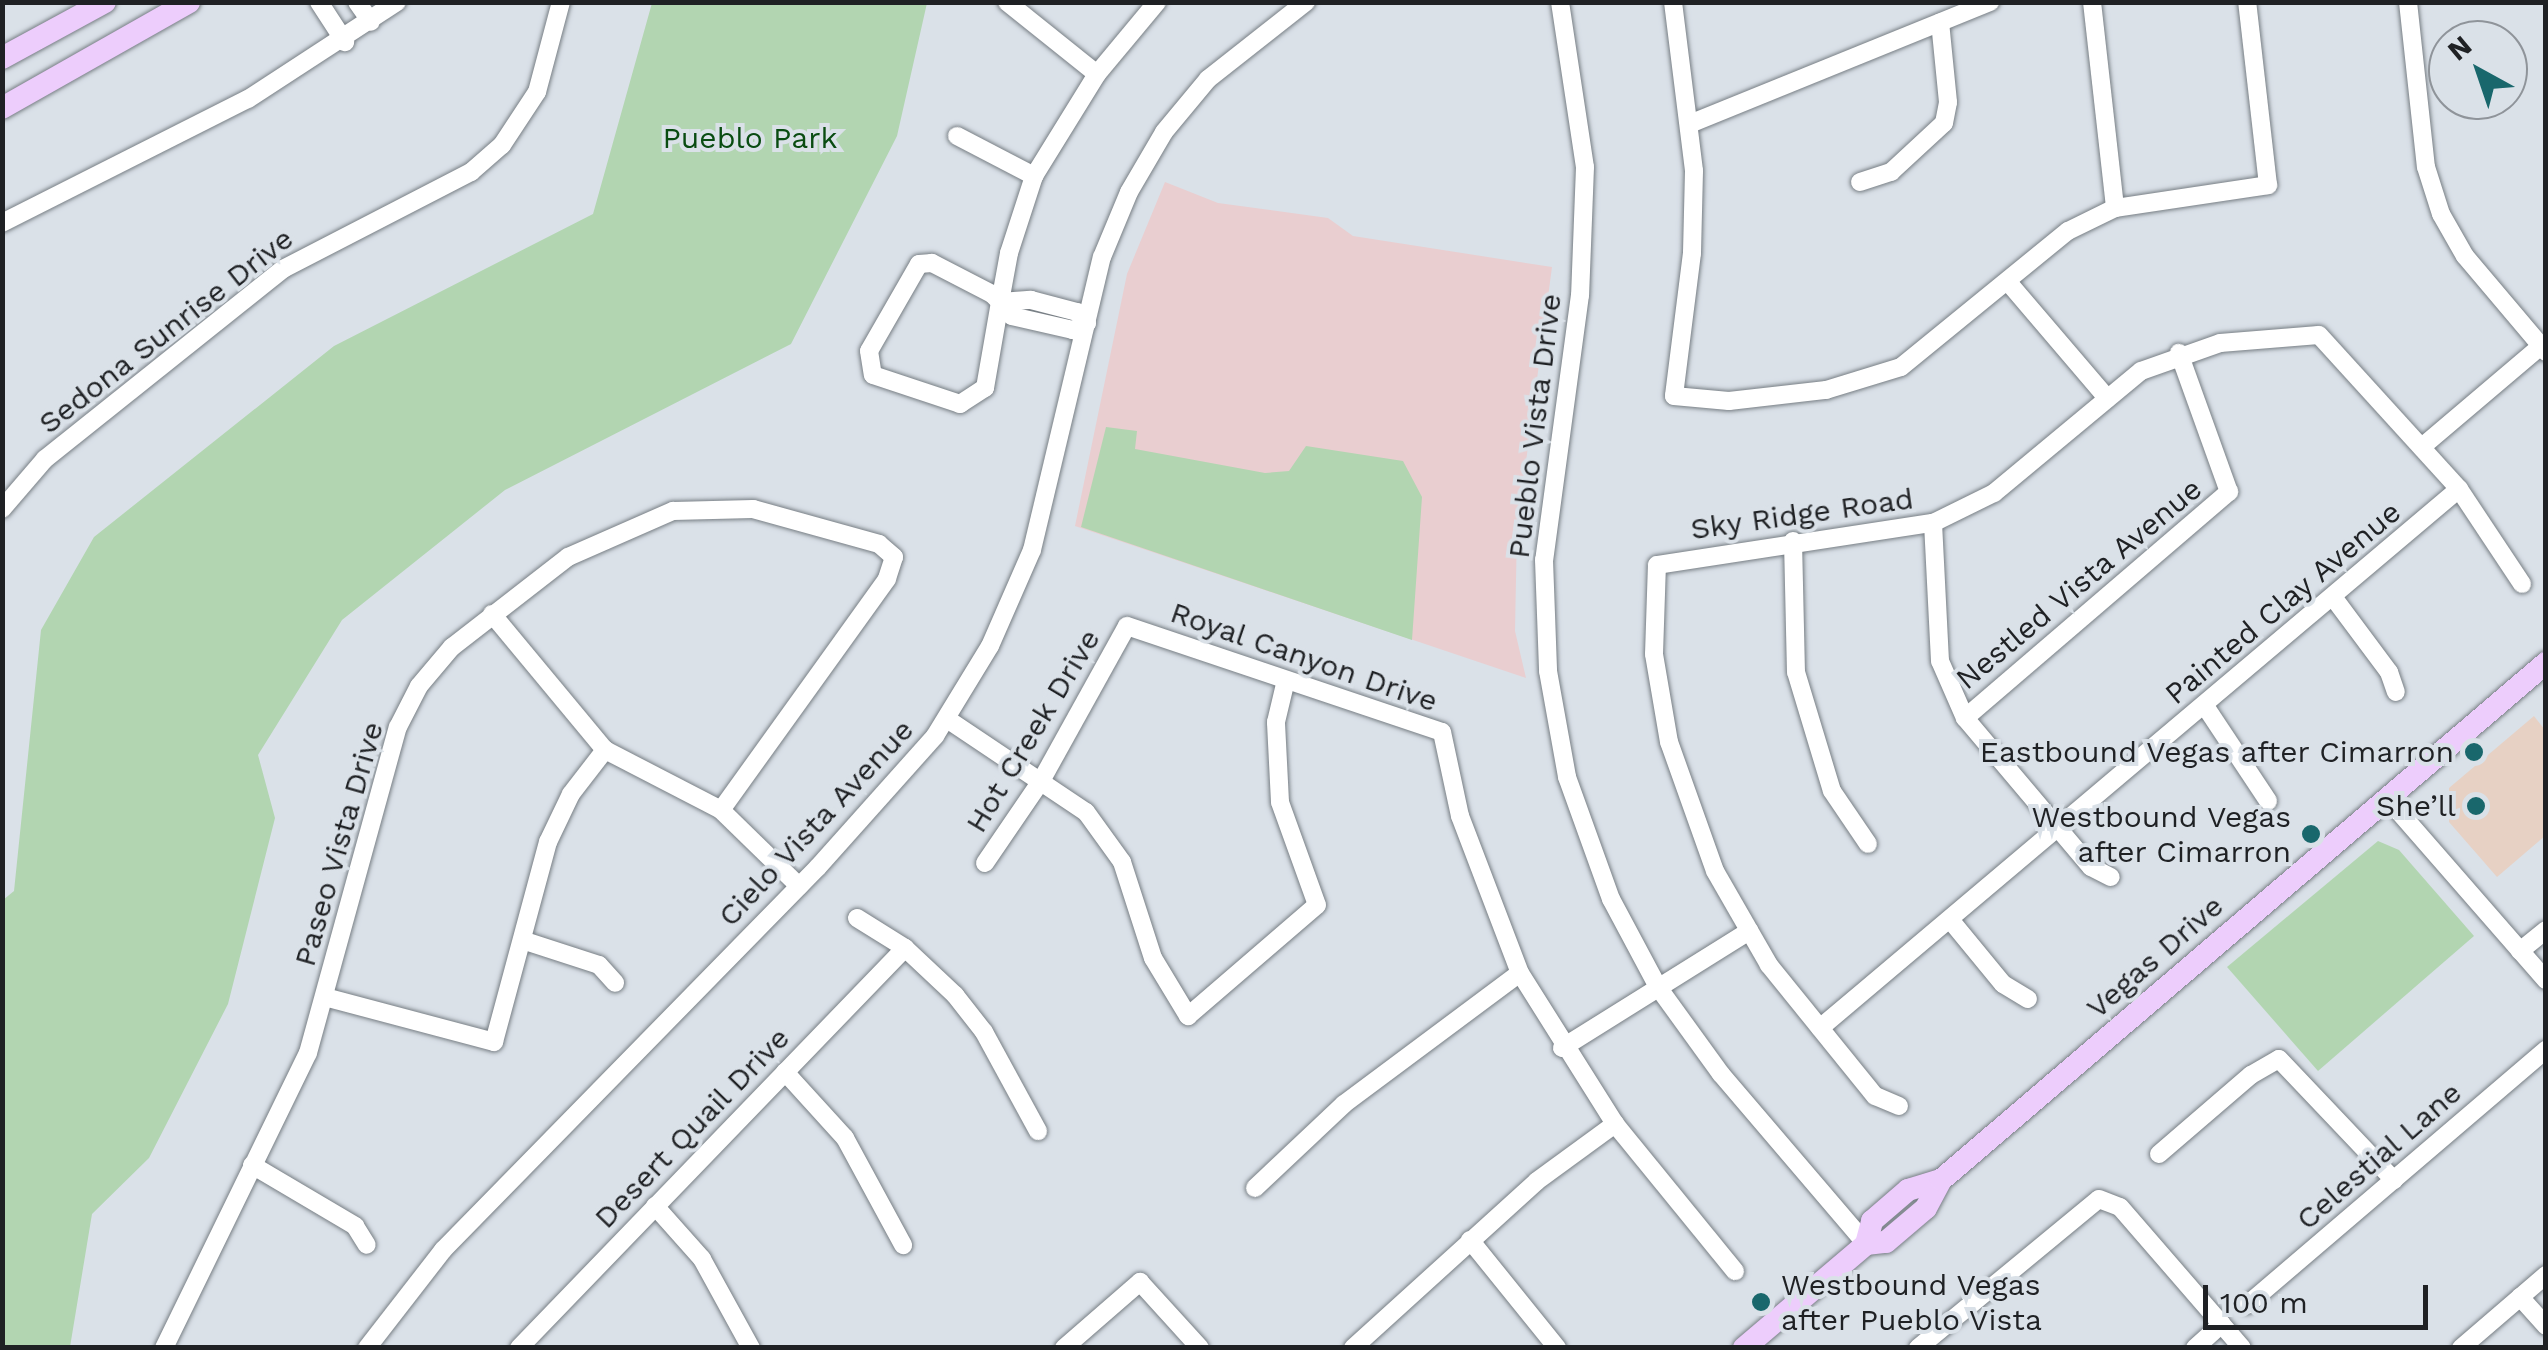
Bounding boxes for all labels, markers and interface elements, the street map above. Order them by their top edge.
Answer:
north arrow [2428,20,2528,120]
text: N [2441,29,2478,67]
park label: Pueblo Park [663,120,837,156]
street label: Sedona Sunrise Drive [31,220,301,442]
street label: Pueblo Vista Drive [1501,291,1569,561]
street label: Nestled Vista Avenue [1948,470,2210,698]
street label: Sky Ridge Road [1688,480,1916,548]
street label: Painted Clay Avenue [2157,493,2409,713]
street label: Royal Canyon Drive [1165,594,1443,720]
street label: Hot Creek Drive [958,623,1108,839]
street label: Cielo Vista Avenue [710,711,922,935]
street label: Paseo Vista Drive [287,717,391,971]
place label: Eastbound Vegas after Cimarron [1978,734,2454,770]
marker: Eastbound Vegas after Cimarron [2463,741,2485,763]
place label: She’ll [2376,788,2456,824]
marker: She’ll [2465,795,2487,817]
place label: Westbound Vegas after Cimarron [2030,799,2291,870]
marker: Westbound Vegas after Cimarron [2300,823,2322,845]
street label: Vegas Drive [2079,888,2231,1026]
street label: Desert Quail Drive [587,1020,797,1236]
street label: Celestial Lane [2289,1074,2469,1238]
scale bar [2208,1265,2433,1327]
place label: Westbound Vegas after Pueblo Vista [1781,1267,2044,1338]
text: 100 m [2220,1285,2308,1320]
marker: Westbound Vegas after Pueblo Vista [1750,1291,1772,1313]

